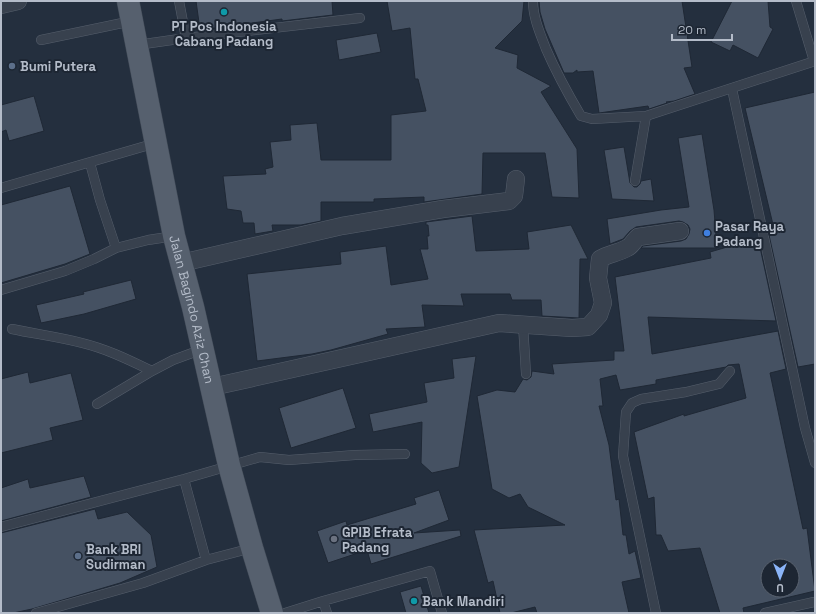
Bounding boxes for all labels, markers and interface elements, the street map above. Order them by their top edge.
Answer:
marker: PT Pos Indonesia Cabang Padang [219,7,229,17]
scale bar [672,16,732,42]
place label: PT Pos Indonesia Cabang Padang [171,18,277,50]
text: 20 m [678,22,706,38]
place label: Bumi Putera [20,58,97,75]
marker: Bumi Putera [7,61,17,71]
place label: Pasar Raya Padang [715,218,784,250]
marker: Pasar Raya Padang [702,228,712,238]
street label: Jalan Bagindo Aziz Chan [165,233,218,385]
place label: GPIB Efrata Padang [342,524,413,556]
marker: GPIB Efrata Padang [329,534,339,544]
place label: Bank BRI Sudirman [86,541,145,573]
marker: Bank BRI Sudirman [73,551,83,561]
north arrow [760,558,800,598]
text: U [776,581,784,595]
place label: Bank Mandiri [422,593,504,610]
marker: Bank Mandiri [409,596,419,606]

